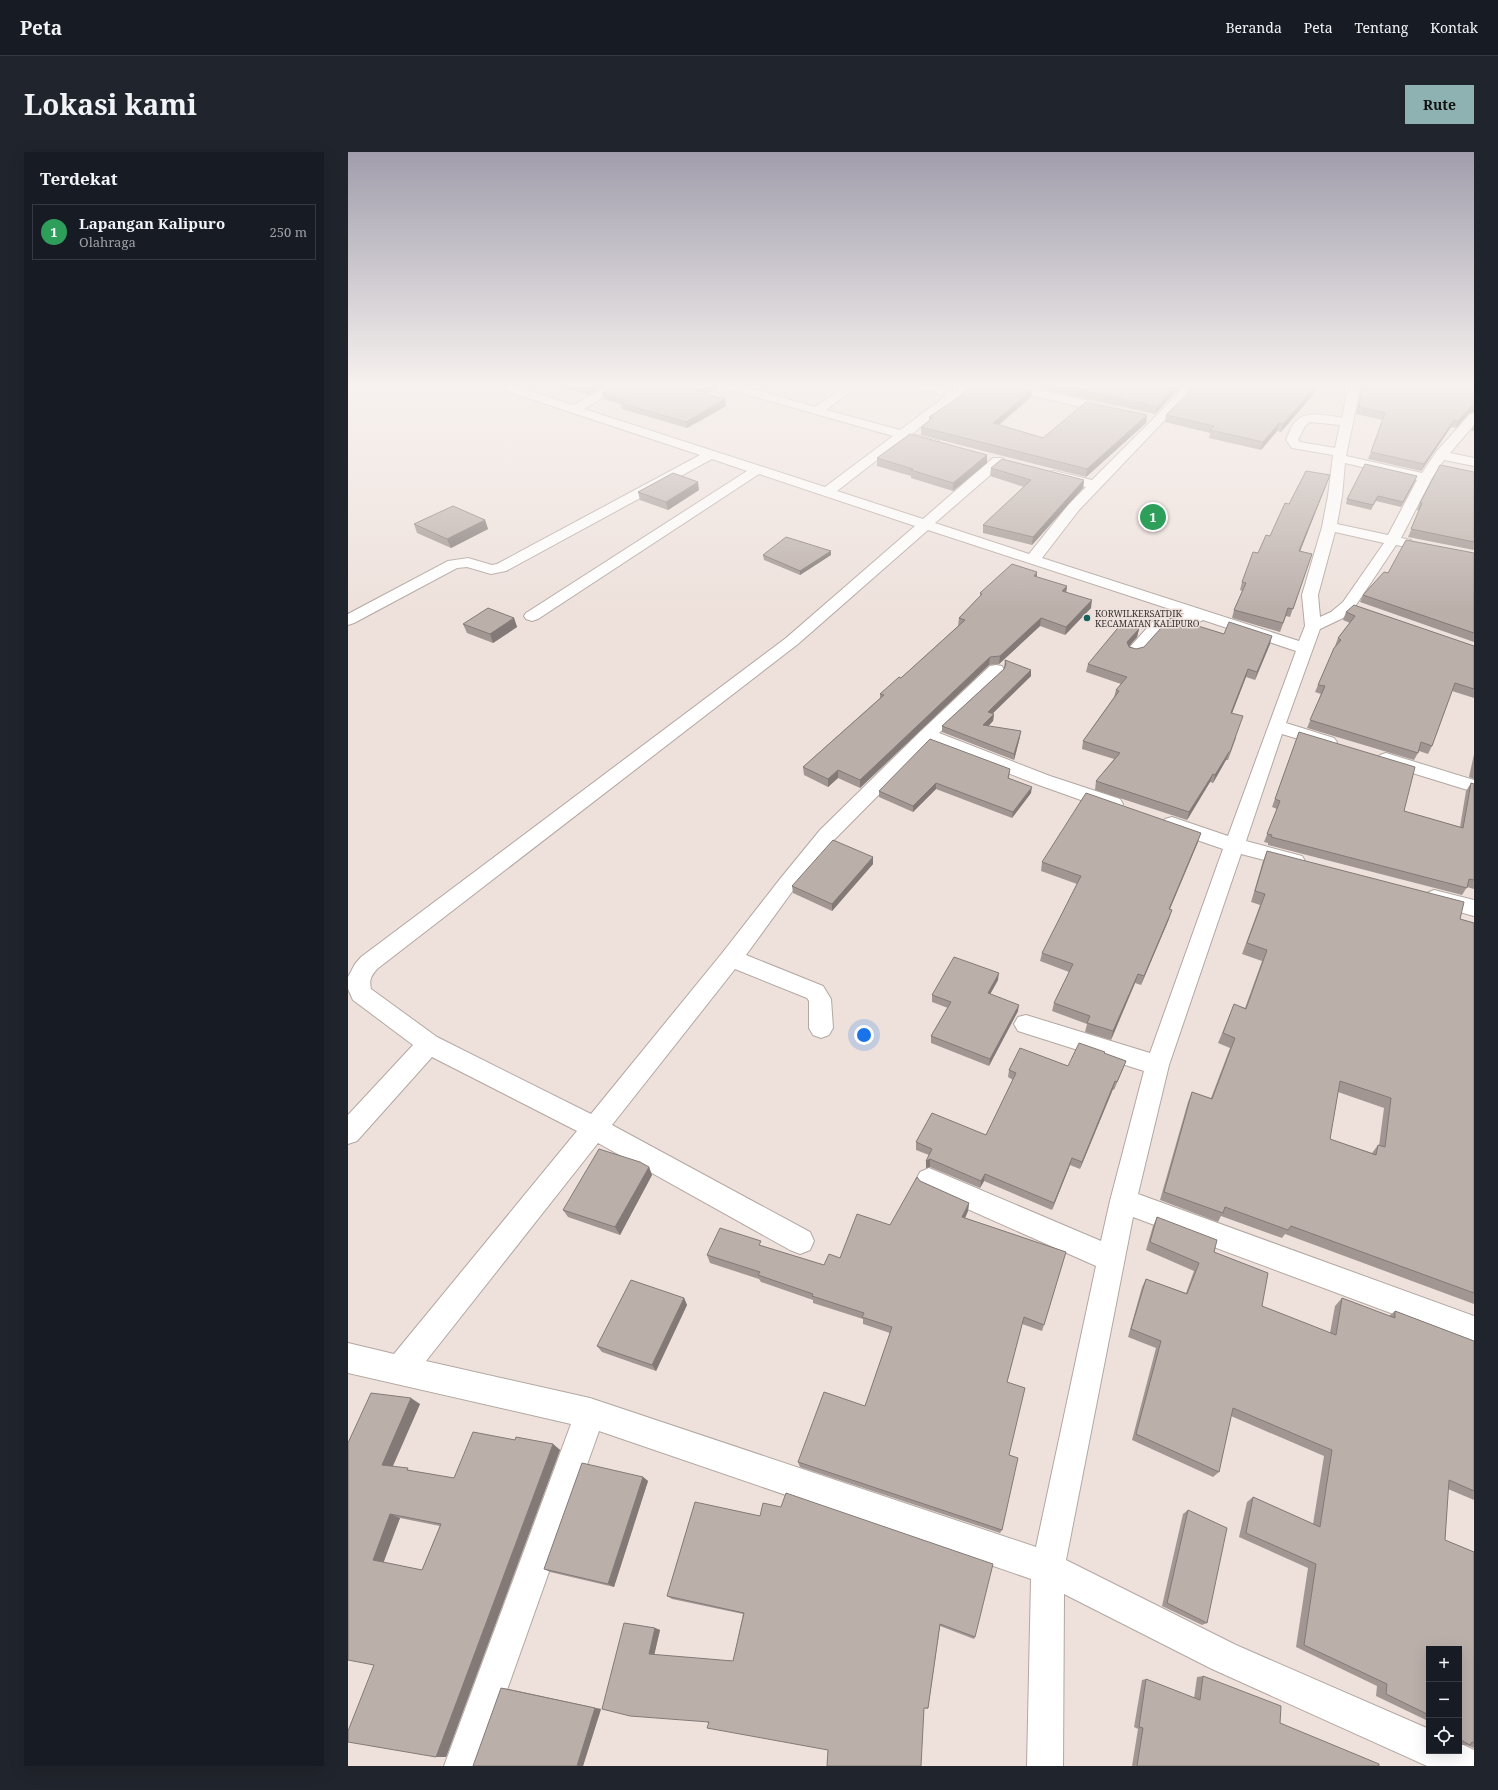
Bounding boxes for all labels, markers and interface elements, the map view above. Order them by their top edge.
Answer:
text: Peta [20,15,62,41]
text: Beranda [1225,18,1282,37]
text: Peta [1304,18,1333,37]
text: Tentang [1355,18,1408,37]
text: Kontak [1430,18,1478,37]
text: Lokasi kami [24,85,197,123]
button: Rute [1405,85,1474,124]
text: Terdekat [40,167,118,190]
text: Lapangan Kalipuro [79,213,225,233]
text: 1 [50,223,58,241]
text: 250 m [270,223,307,241]
text: Olahraga [79,233,136,251]
pin: 1 [1140,502,1166,532]
place label: KORWILKERSATDIK KECAMATAN KALIPURO [1095,607,1200,630]
marker: KORWILKERSATDIK KECAMATAN KALIPURO [1082,613,1092,623]
your location [854,1025,874,1045]
map controls [1426,1646,1462,1754]
button: + [1426,1646,1462,1682]
button: − [1426,1682,1462,1718]
button: locate [1426,1718,1462,1754]

